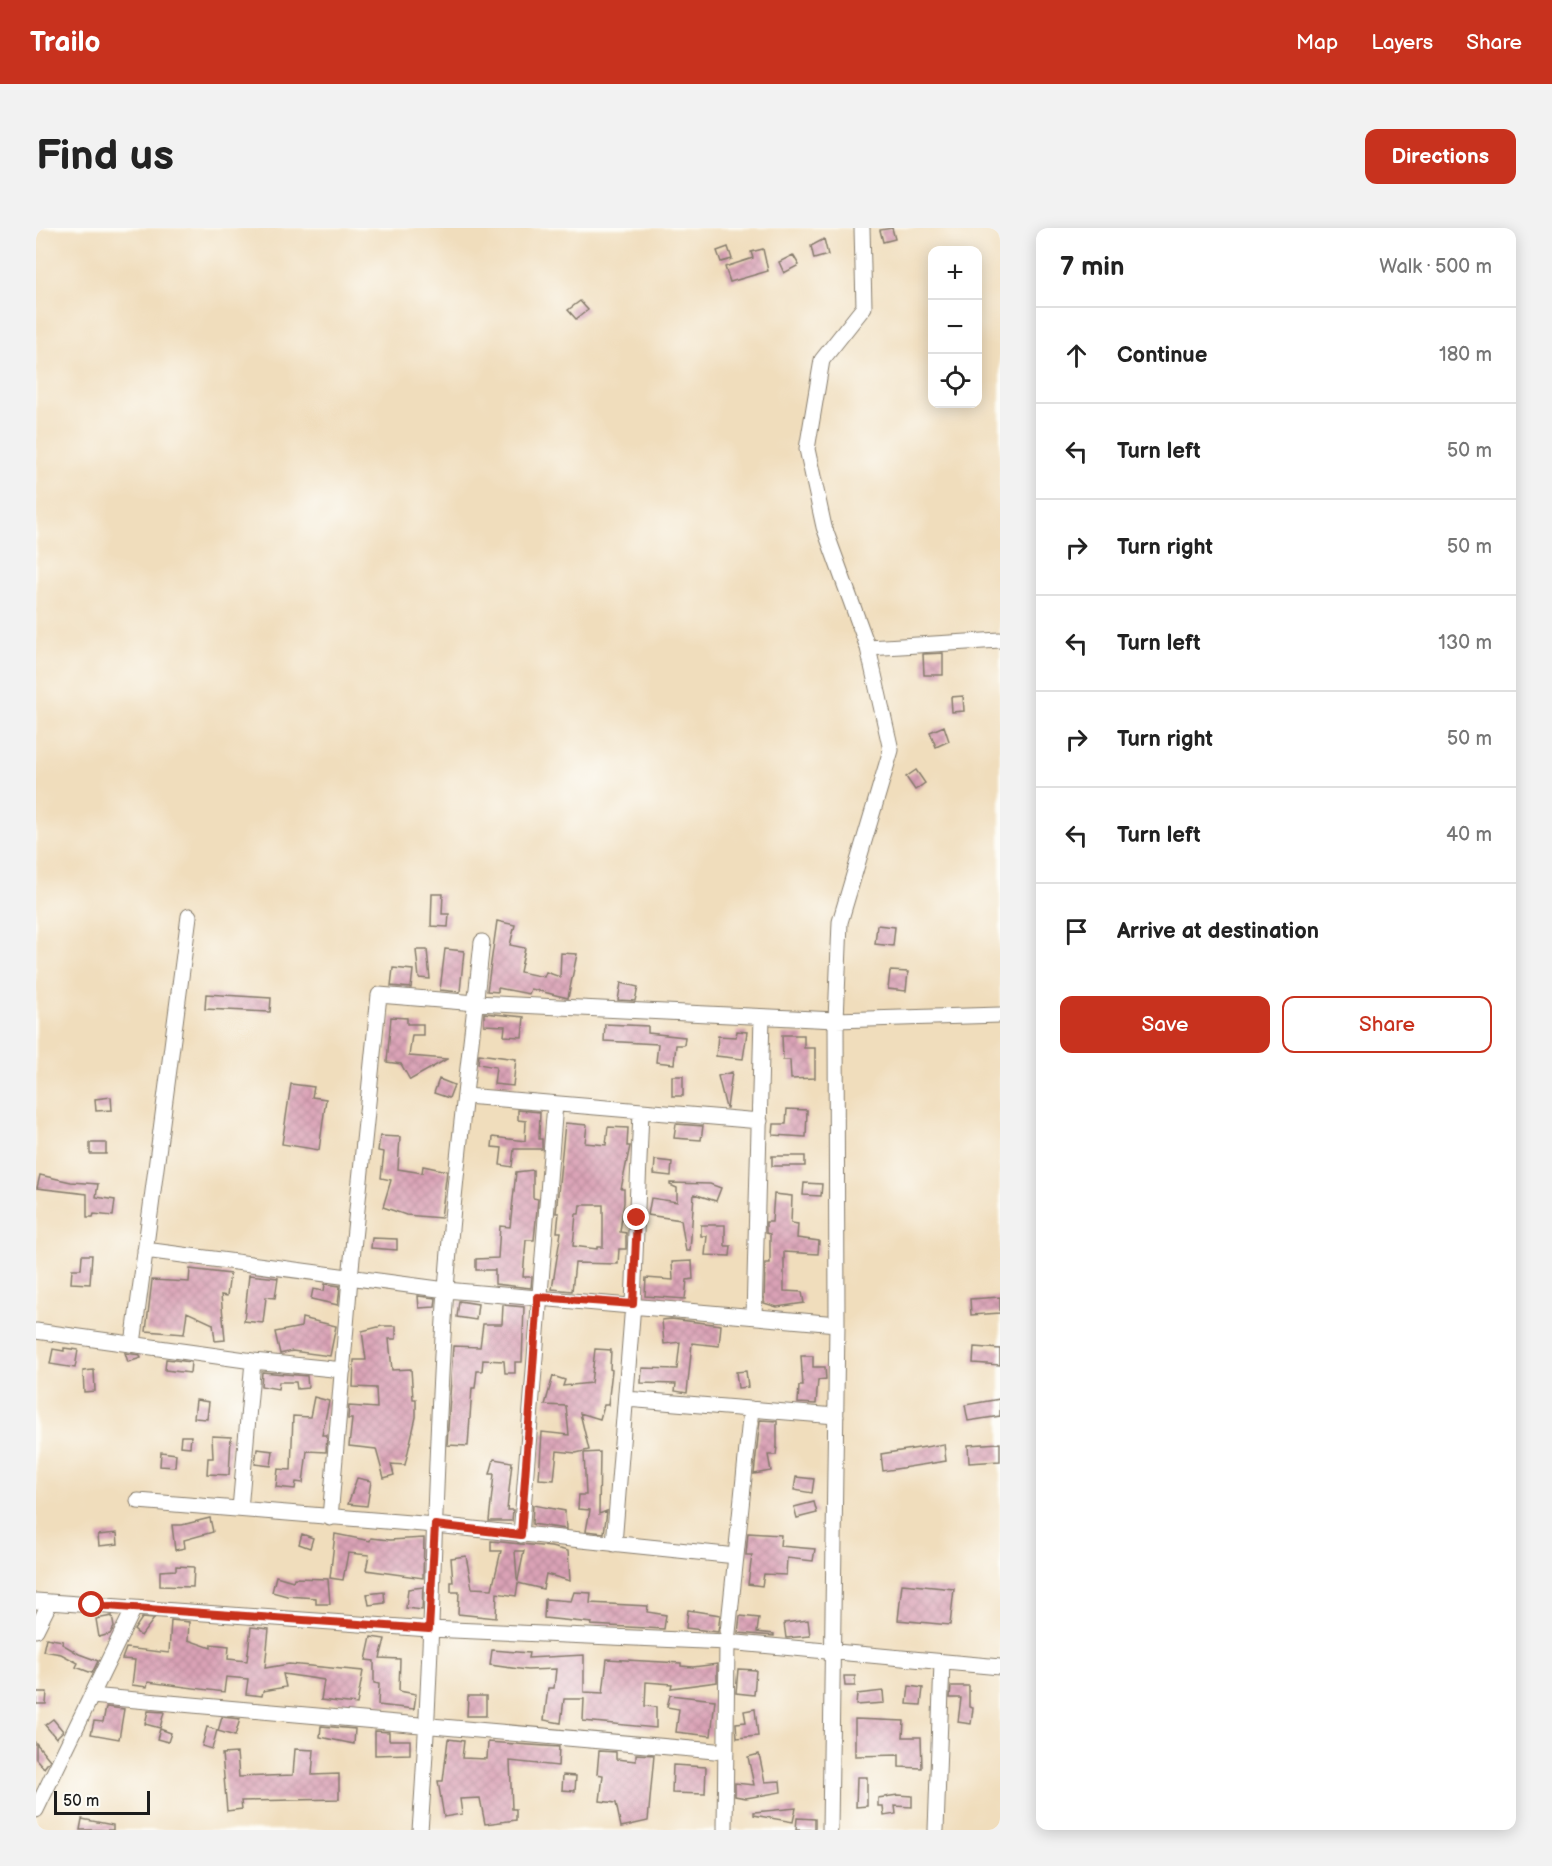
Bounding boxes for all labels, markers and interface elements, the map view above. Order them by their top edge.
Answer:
text: Trailo [30,26,101,59]
text: Map [1296,30,1338,55]
text: Layers [1371,30,1433,55]
text: Share [1466,30,1522,55]
button: Directions [1365,129,1516,184]
text: Find us [36,131,174,182]
map controls [928,246,982,408]
button: + [928,246,982,300]
text: 7 min [1060,252,1124,283]
text: Walk · 500 m [1379,255,1492,279]
button: − [928,300,982,354]
icon: ahead [1060,339,1093,372]
text: Continue [1117,342,1207,369]
text: 180 m [1439,343,1492,367]
button: locate [928,354,982,408]
icon: left [1060,435,1093,468]
text: Turn left [1117,438,1201,465]
text: 50 m [1447,439,1492,463]
icon: right [1060,531,1093,564]
text: Turn right [1117,534,1213,561]
text: 50 m [1447,535,1492,559]
icon: left [1060,627,1093,660]
text: Turn left [1117,630,1201,657]
text: 130 m [1438,631,1492,655]
icon: right [1060,723,1093,756]
text: Turn right [1117,726,1213,753]
text: 50 m [1447,727,1492,751]
icon: left [1060,819,1093,852]
text: Turn left [1117,822,1201,849]
text: 40 m [1446,823,1492,847]
icon: arrive [1060,915,1093,948]
text: Arrive at destination [1117,918,1319,945]
button: Save [1060,996,1270,1053]
button: Share [1282,996,1492,1053]
route end [623,1204,649,1230]
route start [78,1591,104,1617]
scale bar [54,1788,150,1816]
text: 50 m [63,1792,99,1811]

